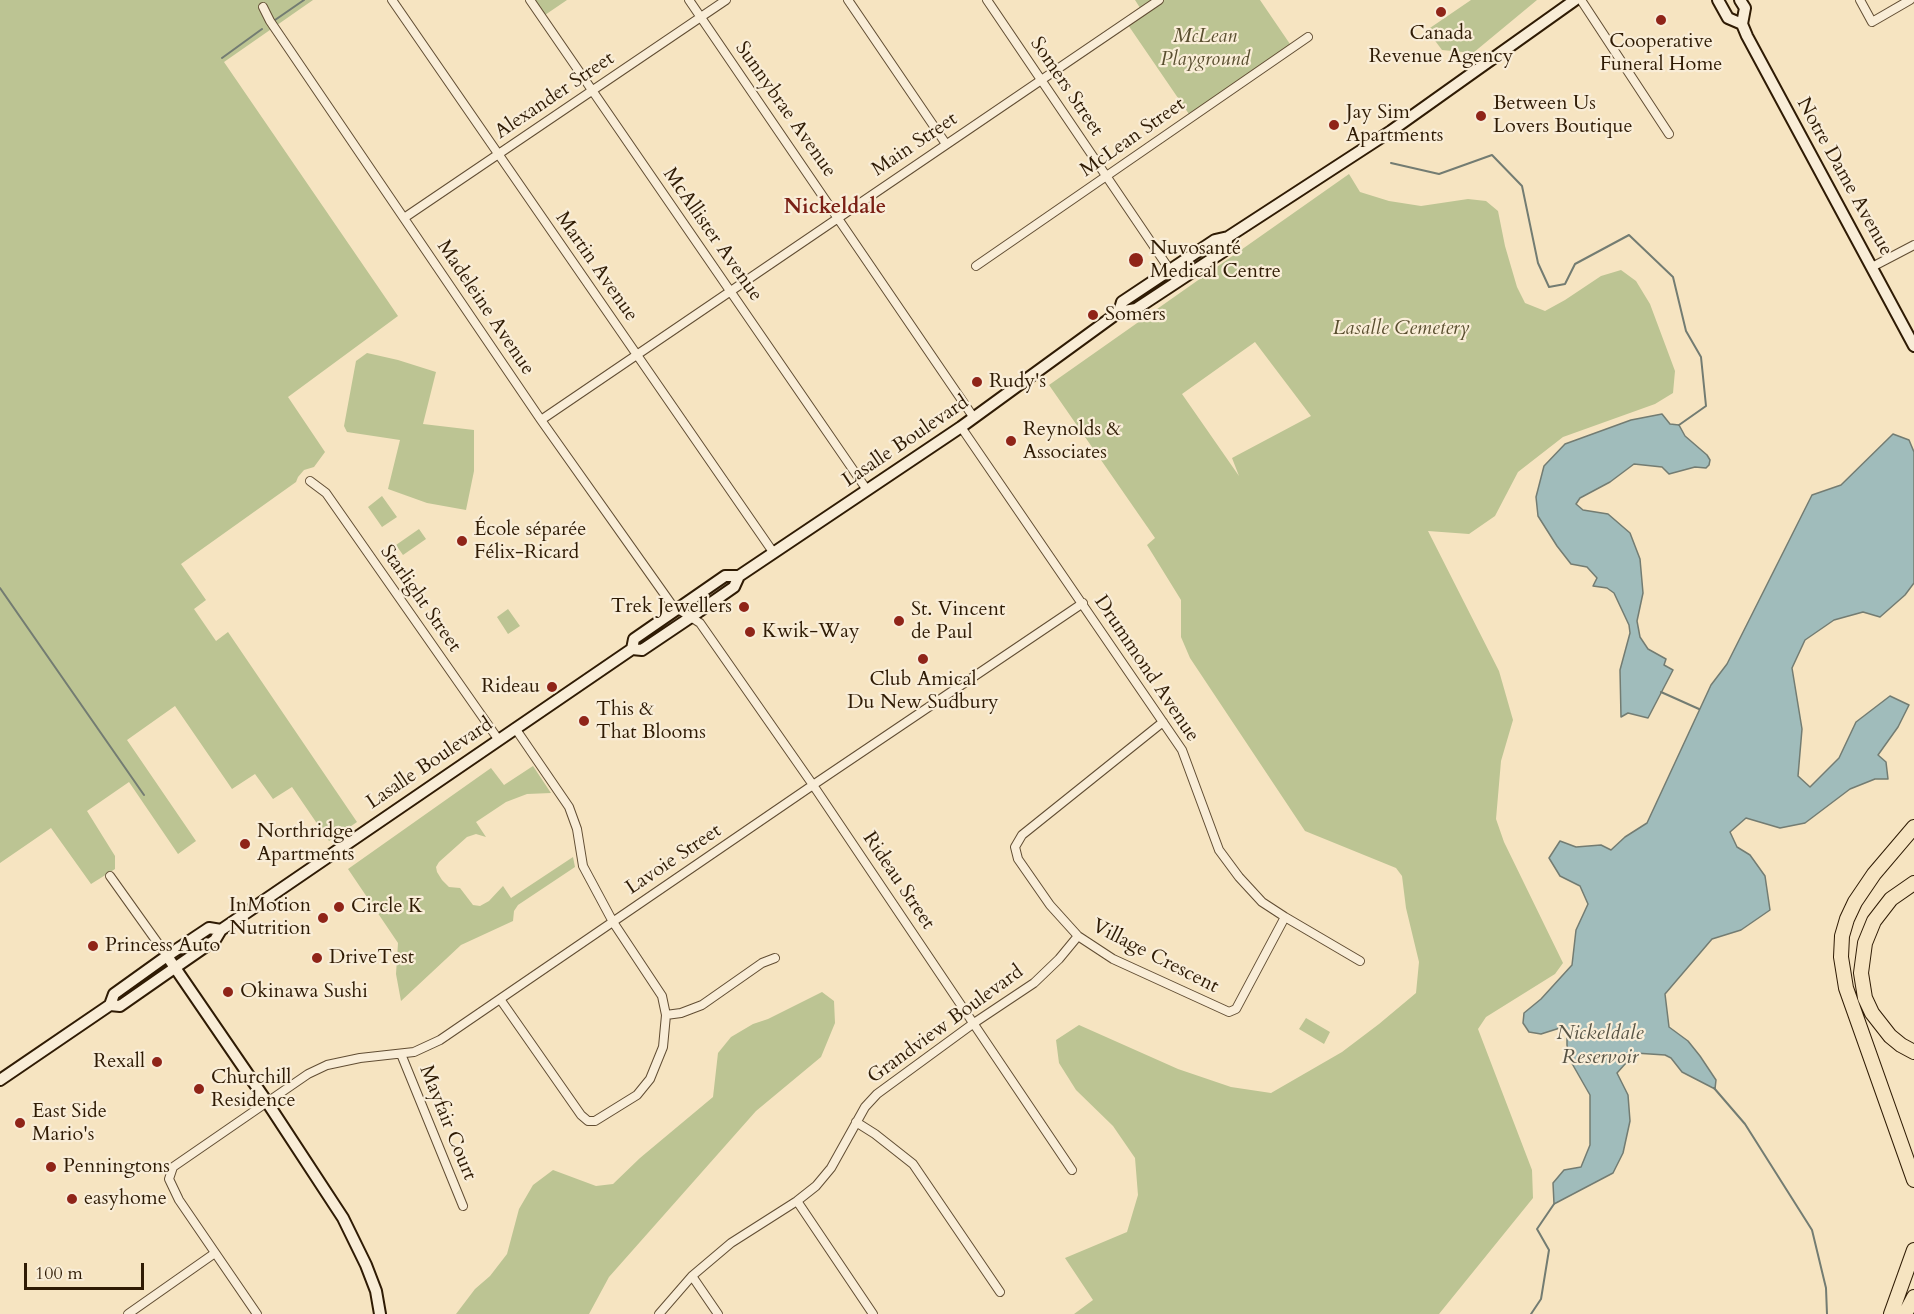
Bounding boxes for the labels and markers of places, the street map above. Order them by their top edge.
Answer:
marker: Canada Revenue Agency [1434,5,1448,19]
marker: Cooperative Funeral Home [1654,13,1668,27]
place label: Canada Revenue Agency [1369,22,1513,69]
place label: Cooperative Funeral Home [1600,30,1722,77]
place label: Between Us Lovers Boutique [1493,92,1633,139]
place label: Jay Sim Apartments [1346,101,1444,148]
marker: Between Us Lovers Boutique [1474,109,1488,123]
marker: Jay Sim Apartments [1327,118,1341,132]
place label: Nuvosanté Medical Centre [1150,237,1281,284]
marker: Nuvosanté Medical Centre [1127,251,1145,269]
place label: Somers [1105,303,1166,327]
marker: Somers [1086,308,1100,322]
place label: Rudy's [989,370,1046,394]
marker: Rudy's [970,375,984,389]
place label: Reynolds & Associates [1023,418,1121,465]
marker: Reynolds & Associates [1004,434,1018,448]
place label: École séparée Félix-Ricard [474,518,586,565]
marker: École séparée Félix-Ricard [455,534,469,548]
place label: Trek Jewellers [611,595,732,619]
place label: St. Vincent de Paul [911,598,1005,645]
marker: Trek Jewellers [737,600,751,614]
marker: St. Vincent de Paul [892,614,906,628]
place label: Kwik-Way [762,620,859,644]
marker: Kwik-Way [743,625,757,639]
marker: Club Amical Du New Sudbury [916,652,930,666]
place label: Club Amical Du New Sudbury [847,668,999,715]
place label: Rideau [481,675,540,699]
marker: Rideau [545,680,559,694]
place label: This & That Blooms [596,698,706,745]
marker: This & That Blooms [577,714,591,728]
place label: Northridge Apartments [257,820,354,867]
marker: Northridge Apartments [238,837,252,851]
place label: InMotion Nutrition [229,894,311,941]
place label: Circle K [351,895,423,919]
marker: Circle K [332,900,346,914]
marker: InMotion Nutrition [316,911,330,925]
place label: Princess Auto [105,934,220,958]
marker: Princess Auto [86,939,100,953]
place label: DriveTest [329,946,414,970]
marker: DriveTest [310,951,324,965]
place label: Okinawa Sushi [240,980,368,1004]
marker: Okinawa Sushi [221,985,235,999]
place label: Rexall [93,1050,145,1074]
marker: Rexall [150,1055,164,1069]
place label: Churchill Residence [211,1066,296,1113]
marker: Churchill Residence [192,1082,206,1096]
place label: East Side Mario's [32,1100,107,1147]
marker: East Side Mario's [13,1116,27,1130]
place label: Penningtons [63,1155,170,1179]
marker: Penningtons [44,1160,58,1174]
place label: easyhome [84,1187,167,1211]
marker: easyhome [65,1192,79,1206]

